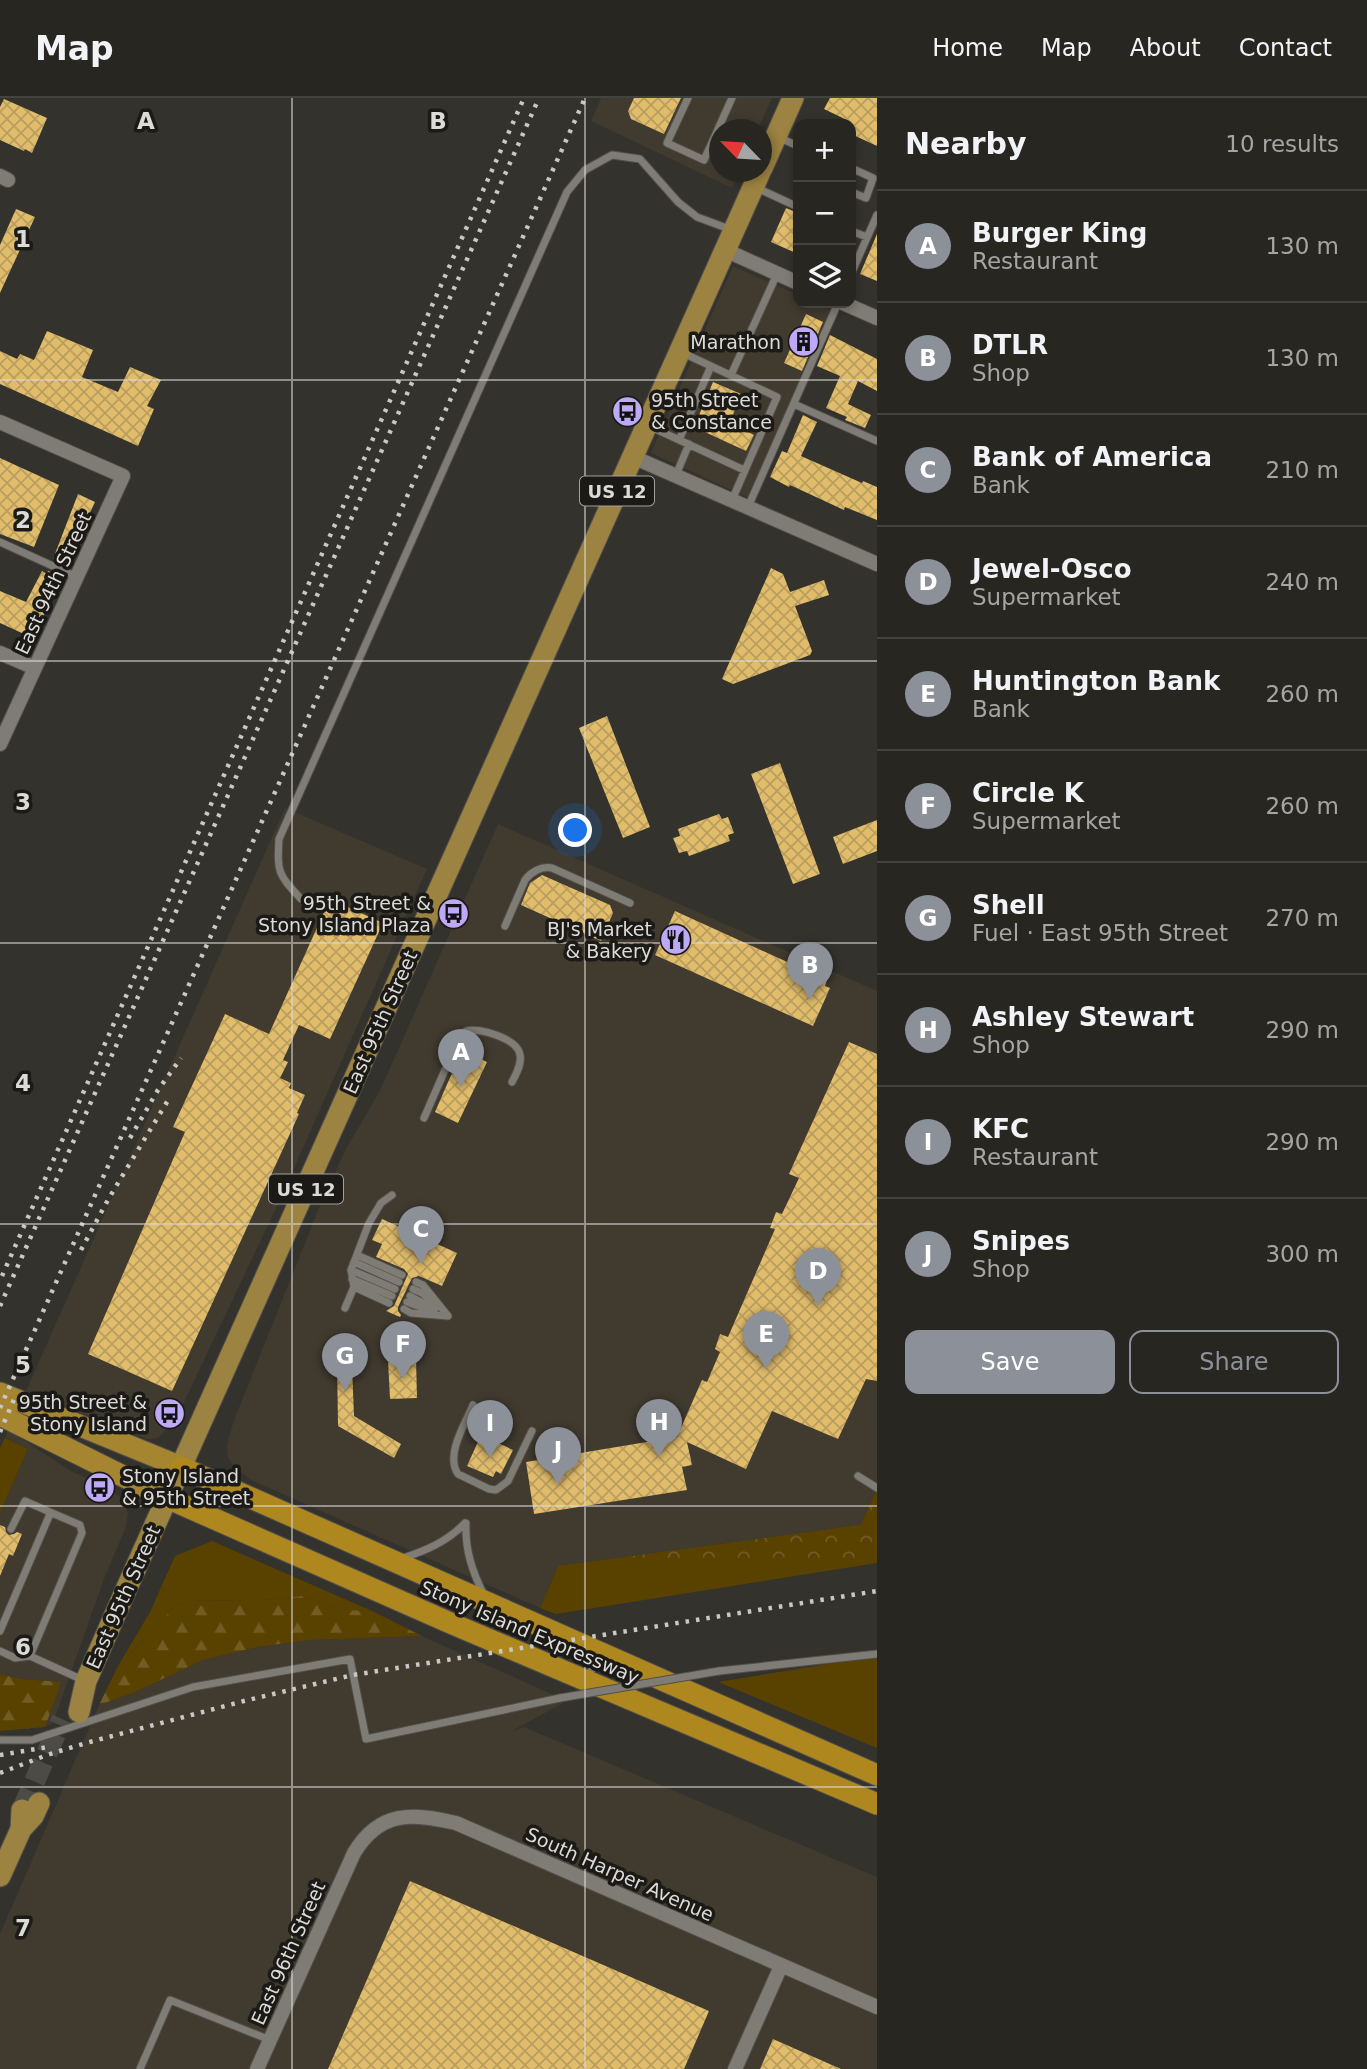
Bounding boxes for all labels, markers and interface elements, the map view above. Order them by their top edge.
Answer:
text: Map [35,29,114,68]
text: Home [932,34,1003,62]
text: Map [1041,34,1092,62]
text: About [1130,34,1201,62]
text: Contact [1239,34,1332,62]
text: A [137,108,155,134]
text: B [429,108,447,134]
north arrow [709,119,772,182]
map controls [793,119,856,308]
button: + [793,119,856,182]
text: Nearby [905,126,1027,161]
text: 10 results [1225,131,1339,157]
button: − [793,182,856,245]
text: Burger King [972,218,1147,248]
text: 1 [15,226,31,252]
text: A [919,233,937,259]
text: 130 m [1265,233,1339,259]
button: layers [793,245,856,308]
text: Restaurant [972,248,1098,274]
building icon: Marathon [787,325,821,359]
text: DTLR [972,330,1048,360]
place label: Marathon [690,331,781,353]
text: B [919,345,937,371]
text: 130 m [1265,345,1339,371]
text: Shop [972,360,1030,386]
place label: 95th Street & Constance [651,389,772,433]
bus stop icon: 95th Street & Constance [611,394,645,428]
text: Bank of America [972,442,1212,472]
text: C [920,457,936,483]
text: 210 m [1265,457,1339,483]
text: Bank [972,472,1030,498]
road number: US 12 [580,477,654,506]
text: 2 [15,507,31,533]
street label: East 94th Street [10,508,96,658]
text: Jewel-Osco [972,554,1132,584]
text: D [918,569,938,595]
text: 240 m [1265,569,1339,595]
text: Supermarket [972,584,1121,610]
text: Huntington Bank [972,666,1220,696]
text: E [920,681,936,707]
text: 260 m [1265,681,1339,707]
text: Bank [972,696,1030,722]
text: Circle K [972,778,1084,808]
text: 3 [15,789,31,815]
text: F [920,793,936,819]
text: 260 m [1265,793,1339,819]
text: Supermarket [972,808,1121,834]
your location [558,813,592,847]
text: Shell [972,890,1045,920]
place label: 95th Street & Stony Island Plaza [258,892,431,936]
bus stop icon: 95th Street & Stony Island Plaza [437,897,471,931]
text: G [919,905,937,931]
text: 270 m [1265,905,1339,931]
place label: BJ's Market & Bakery [547,918,652,962]
text: Fuel · East 95th Street [972,920,1228,946]
restaurant icon: BJ's Market & Bakery [658,923,692,957]
pin: B [787,942,833,1000]
street label: East 95th Street [339,947,421,1097]
text: Ashley Stewart [972,1002,1194,1032]
text: H [918,1017,938,1043]
text: 290 m [1265,1017,1339,1043]
pin: A [438,1029,484,1087]
text: Shop [972,1032,1030,1058]
text: 4 [15,1070,31,1096]
text: KFC [972,1114,1029,1144]
text: I [924,1129,932,1155]
text: 290 m [1265,1129,1339,1155]
text: Restaurant [972,1144,1098,1170]
road number: US 12 [269,1174,343,1204]
pin: C [398,1206,444,1264]
text: Snipes [972,1226,1070,1256]
text: J [924,1241,932,1267]
text: 300 m [1265,1241,1339,1267]
pin: D [795,1248,841,1306]
text: Shop [972,1256,1030,1282]
pin: E [743,1311,789,1369]
pin: F [380,1321,426,1379]
button: Save [905,1330,1115,1394]
button: Share [1129,1330,1339,1394]
pin: G [322,1333,368,1391]
text: 5 [15,1352,31,1378]
place label: 95th Street & Stony Island [19,1391,147,1435]
bus stop icon: 95th Street & Stony Island [153,1396,187,1430]
pin: H [636,1399,682,1457]
pin: I [467,1400,513,1458]
pin: J [535,1427,581,1485]
place label: Stony Island & 95th Street [122,1465,250,1509]
bus stop icon: Stony Island & 95th Street [82,1470,116,1504]
street label: East 95th Street [82,1522,164,1672]
street label: Stony Island Expressway [417,1576,643,1688]
text: 6 [15,1634,31,1660]
street label: South Harper Avenue [523,1823,717,1925]
street label: East 96th Street [247,1878,329,2028]
text: 7 [15,1915,31,1941]

